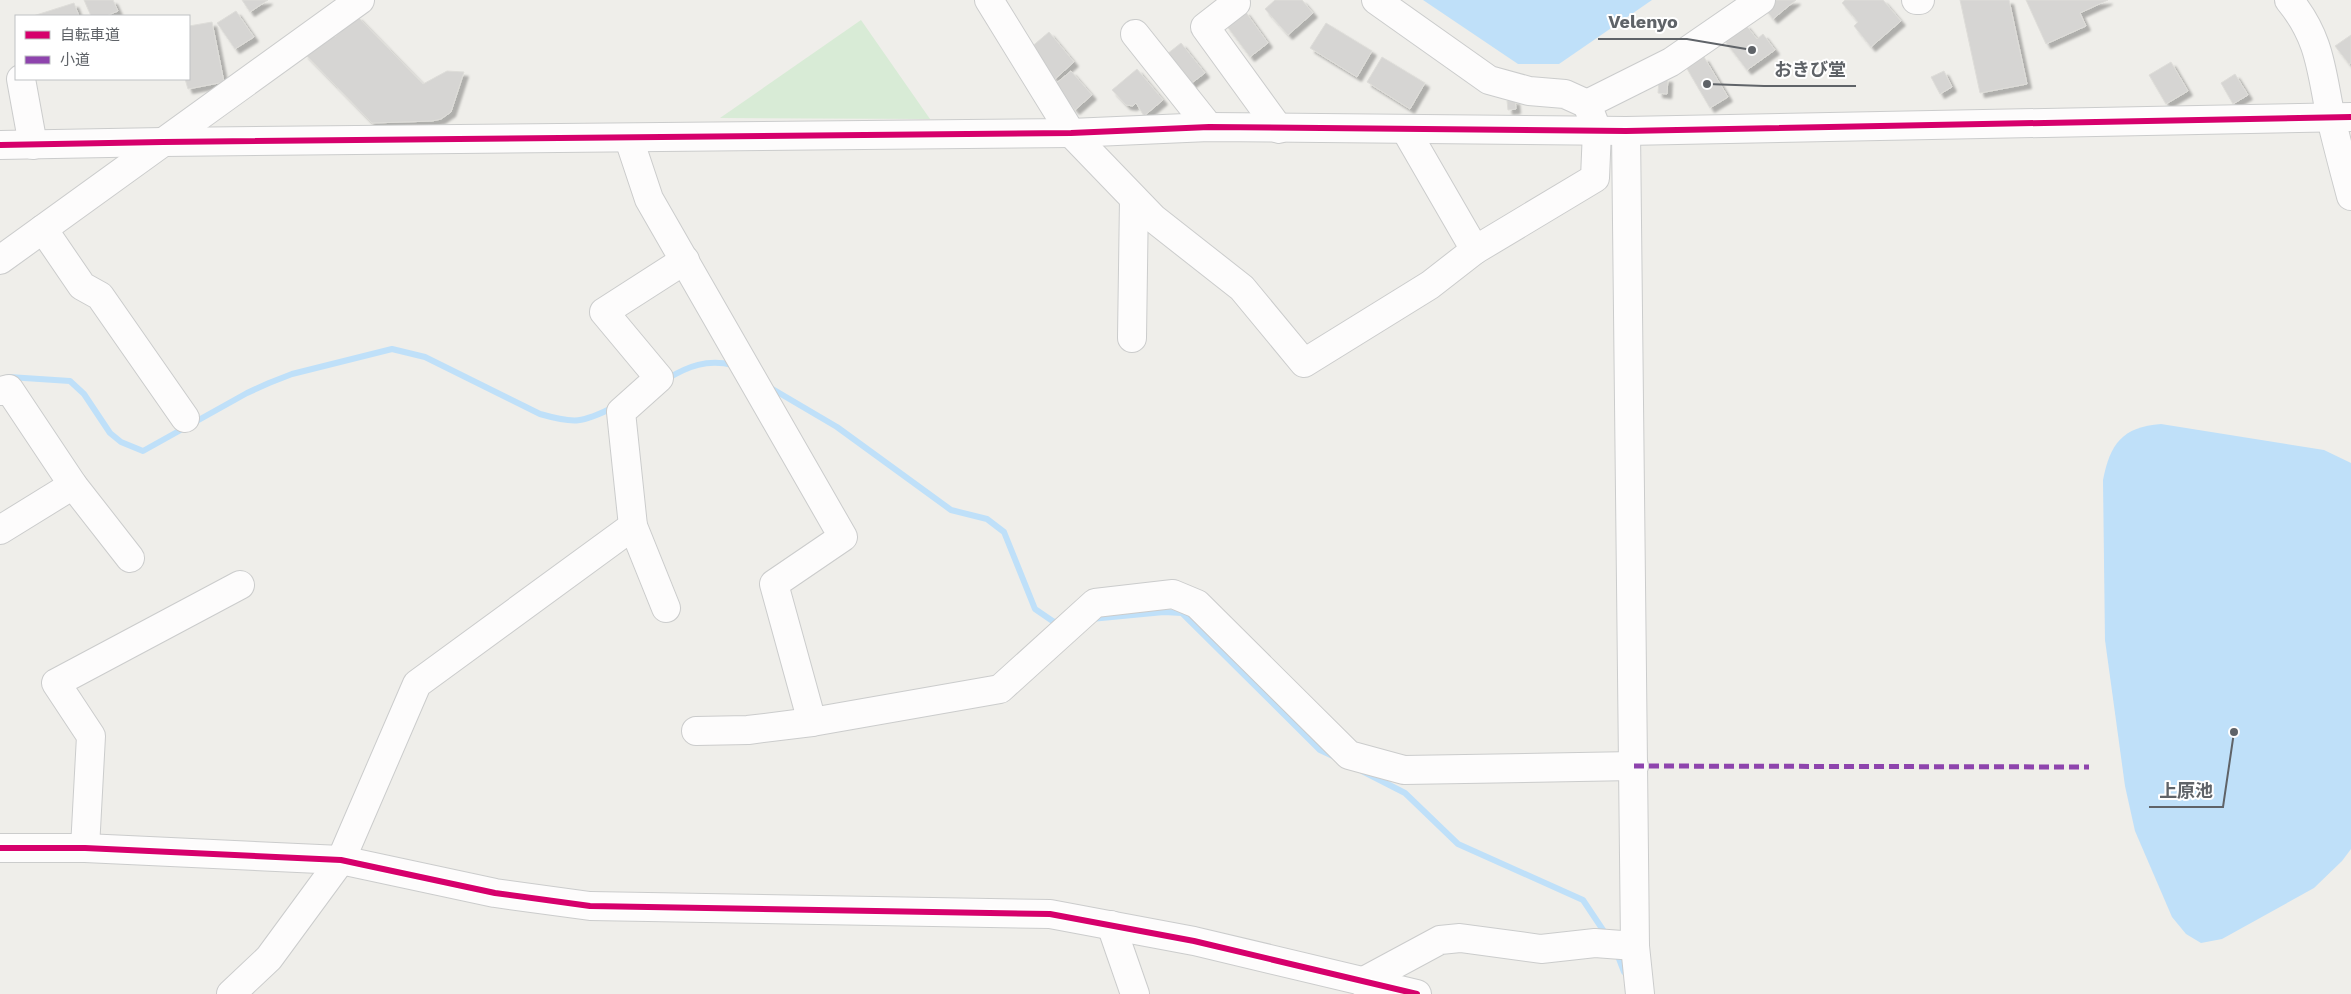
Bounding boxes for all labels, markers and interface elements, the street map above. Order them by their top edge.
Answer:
callout: Velenyo [1598,6,1687,39]
text: Velenyo [1608,11,1678,32]
legend [15,15,190,80]
text: 自転車道 [60,26,120,44]
text: 小道 [60,51,90,69]
callout: おきび堂 [1764,53,1856,86]
text: おきび堂 [1774,59,1846,80]
callout: 上原池 [2149,774,2223,807]
text: 上原池 [2159,780,2213,801]

